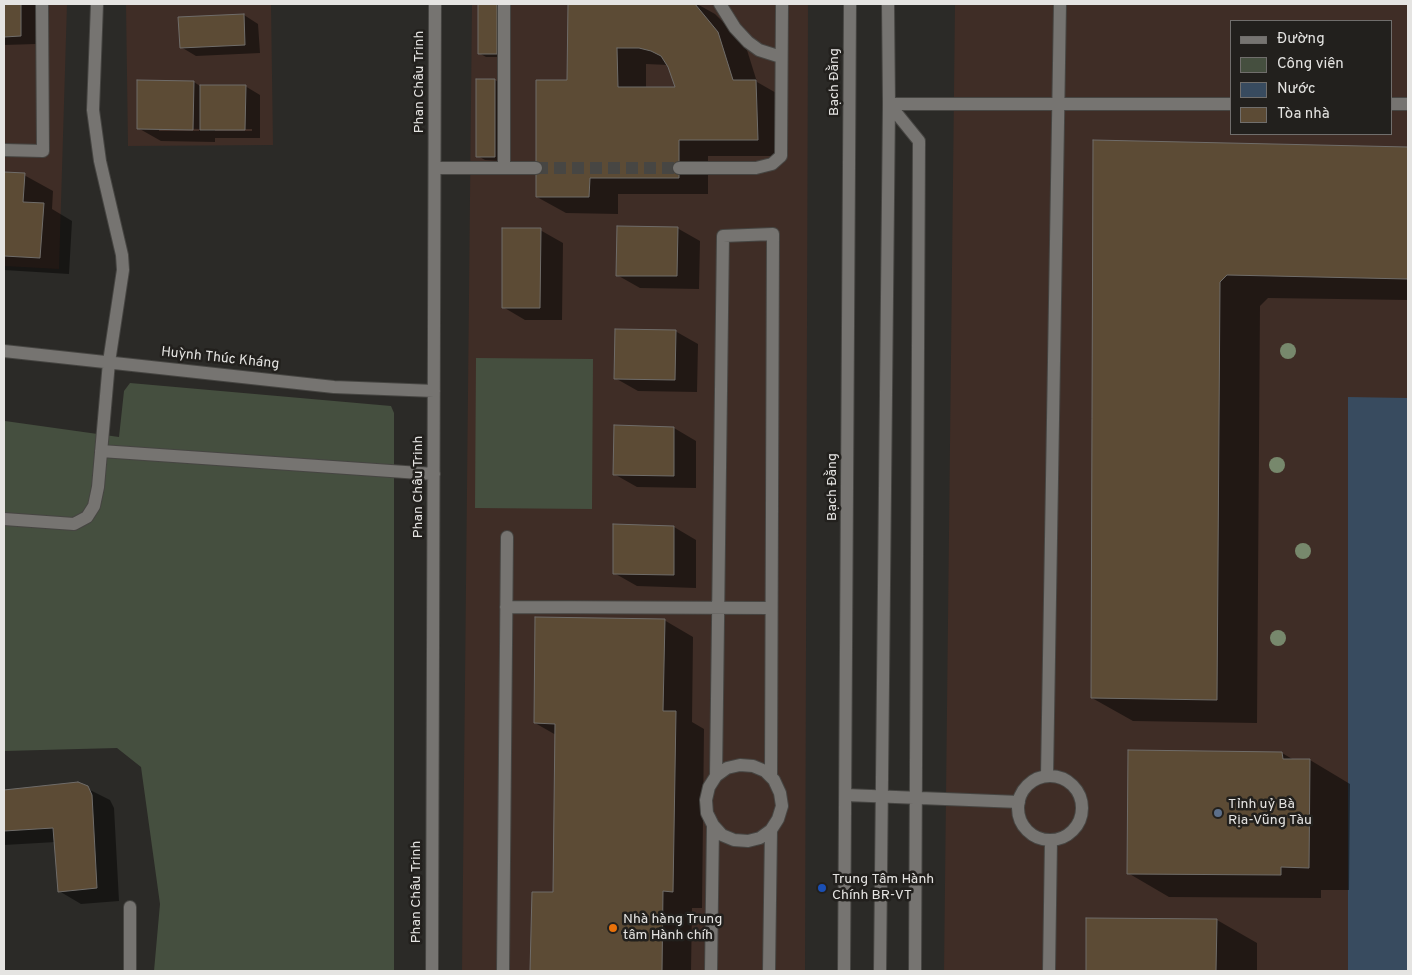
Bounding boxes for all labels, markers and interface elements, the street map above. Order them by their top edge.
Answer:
legend [1230,20,1392,135]
text: Đường [1277,30,1325,49]
street label: Phan Châu Trinh [412,31,428,133]
street label: Bạch Đằng [827,48,843,116]
text: Công viên [1277,55,1344,74]
text: Nước [1277,80,1316,99]
text: Tòa nhà [1277,105,1330,124]
street label: Huỳnh Thúc Kháng [160,344,280,374]
street label: Phan Châu Trinh [411,436,427,538]
street label: Bạch Đằng [825,453,841,521]
place label: Tỉnh uỷ Bà Rịa-Vũng Tàu [1228,797,1312,830]
marker: Tỉnh uỷ Bà Rịa-Vũng Tàu [1212,807,1224,819]
street label: Phan Châu Trinh [409,841,425,943]
place label: Trung Tâm Hành Chính BR-VT [832,872,934,904]
marker: Trung Tâm Hành Chính BR-VT [816,882,828,894]
place label: Nhà hàng Trung tâm Hành chíh [623,912,722,944]
marker: Nhà hàng Trung tâm Hành chíh [607,922,619,934]

